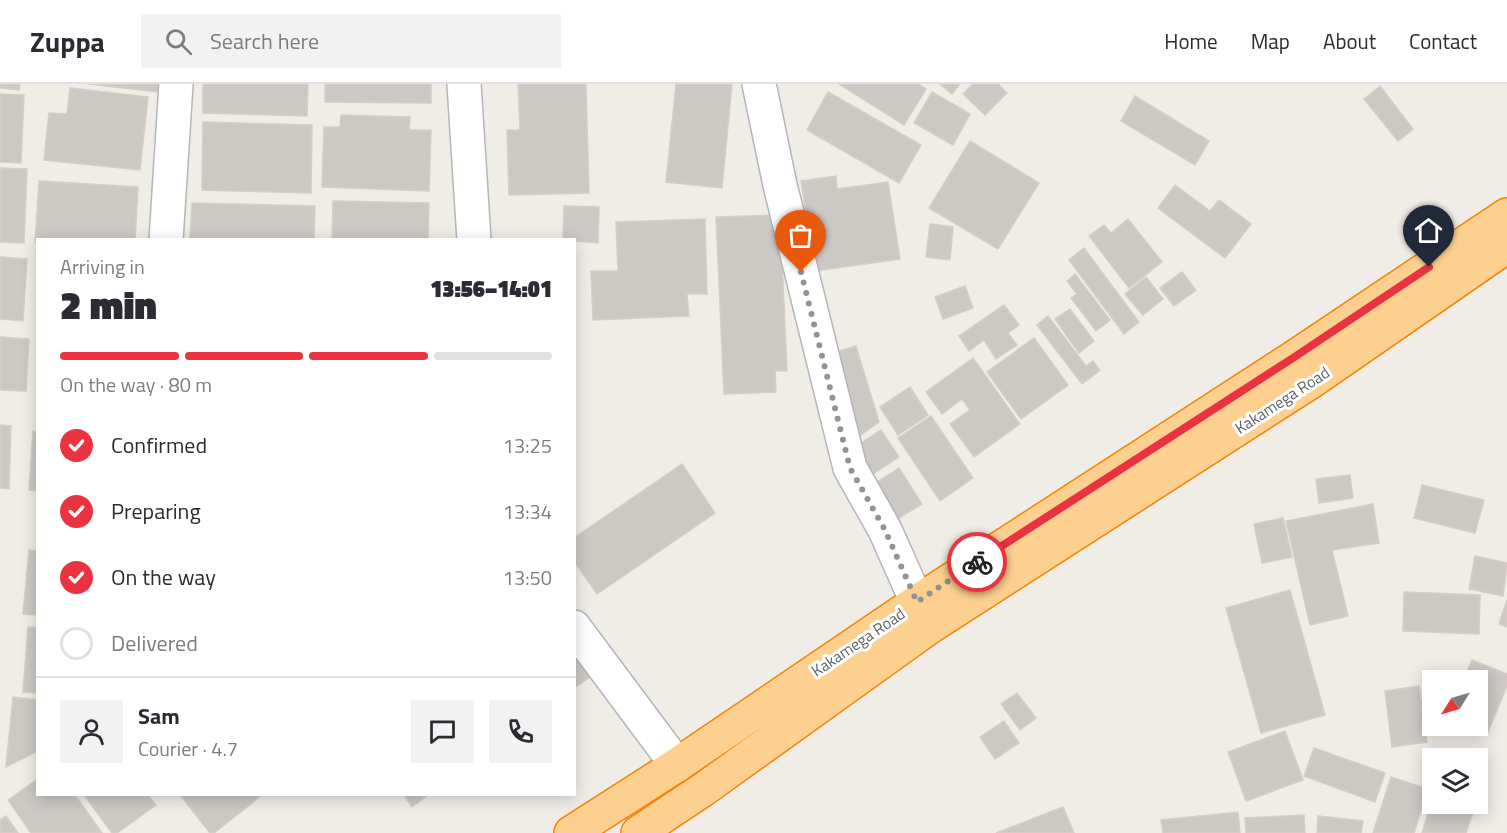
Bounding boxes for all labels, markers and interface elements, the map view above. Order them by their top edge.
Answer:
search box [141,14,561,68]
text: Zuppa [30,20,105,63]
text: Search here [210,24,319,58]
icon: search [162,25,195,58]
text: Home [1164,25,1218,57]
text: Map [1251,25,1290,57]
text: About [1323,25,1376,57]
text: Contact [1409,25,1477,57]
pin [1403,205,1454,267]
pin [775,210,826,272]
icon: home [1412,214,1445,247]
icon: bag [784,219,817,252]
text: Arriving in [60,251,145,282]
text: 13:56–14:01 [430,272,552,306]
text: 2 min [60,275,157,334]
street label: Kakamega Road [1230,360,1334,440]
text: On the way · 80 m [60,369,212,400]
text: Confirmed [111,428,207,462]
icon: check [60,429,93,462]
text: 13:25 [503,430,552,461]
text: Preparing [111,494,201,528]
icon: check [60,495,93,528]
text: 13:34 [503,496,552,527]
courier [947,532,1007,592]
icon: bike [961,546,994,579]
text: On the way [111,560,216,594]
icon: check [60,561,93,594]
text: 13:50 [503,562,552,593]
street label: Kakamega Road [806,602,910,682]
text: Delivered [111,626,198,660]
north arrow [1422,670,1488,736]
map controls [1422,670,1488,814]
text: Sam [138,699,180,733]
button: person [60,700,123,763]
button: chat [411,700,474,763]
button: phone [489,700,552,763]
text: Courier · 4.7 [138,733,238,764]
button: layers [1422,748,1488,814]

